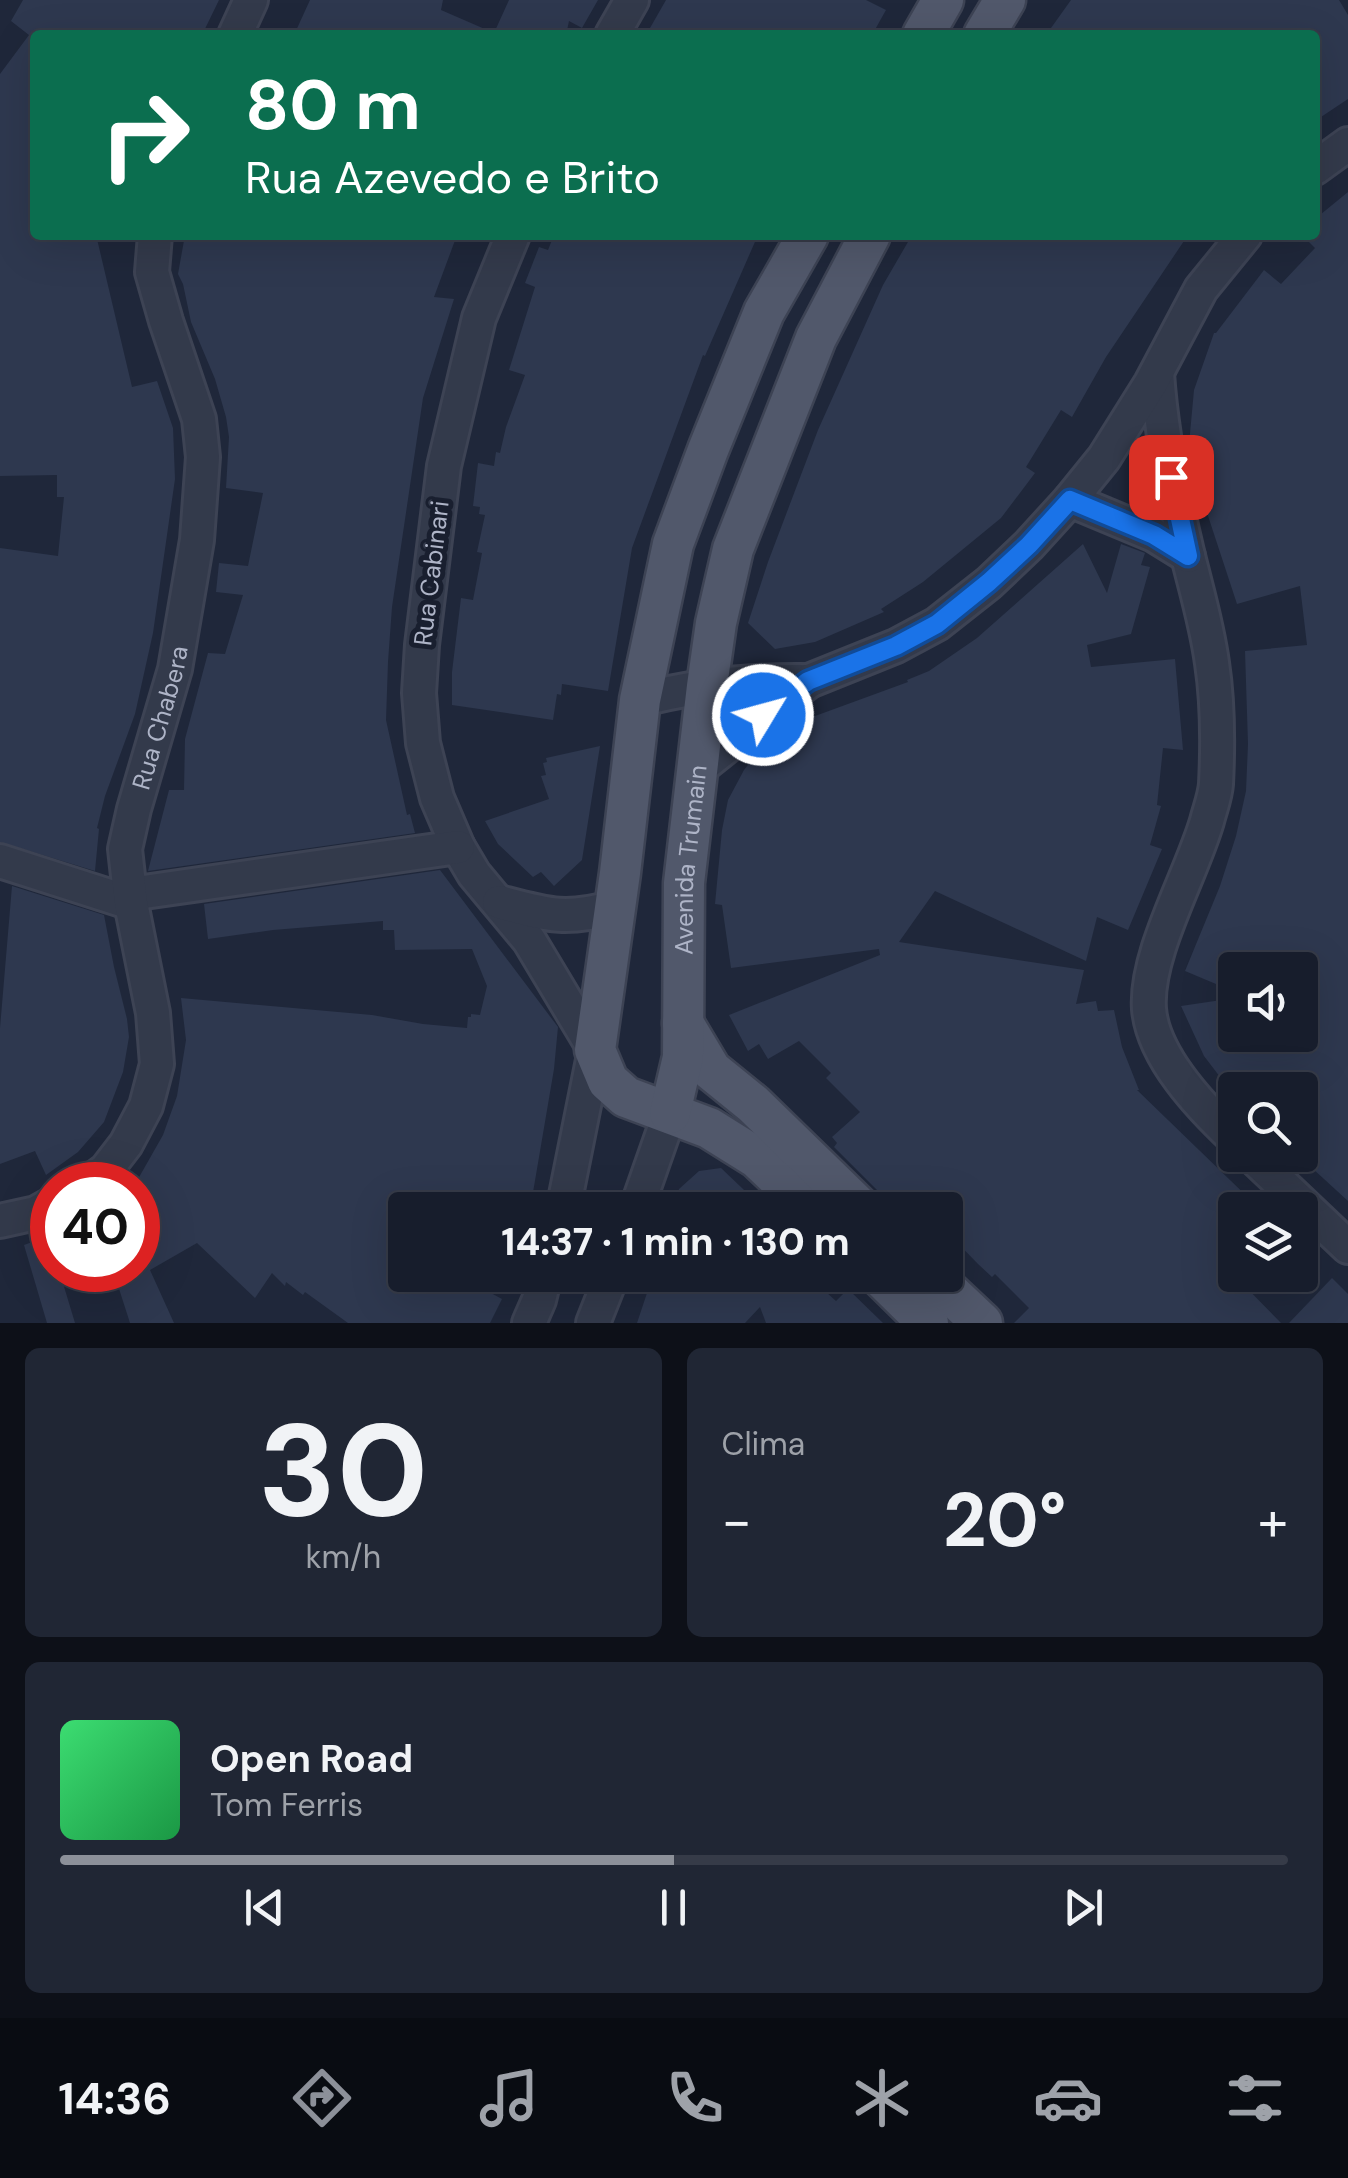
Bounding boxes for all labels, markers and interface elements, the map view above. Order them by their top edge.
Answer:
text: 80 m [245,60,421,151]
icon: right [80,70,210,200]
text: Rua Azevedo e Brito [245,148,660,207]
pin [1129,435,1214,520]
icon: arrive [1144,450,1199,505]
street label: Rua Cabinari [406,499,457,647]
street label: Rua Chabera [125,643,196,794]
position arrow [711,663,815,767]
street label: Avenida Trumain [668,763,715,955]
map controls [1218,952,1318,1292]
button: sound [1218,952,1318,1052]
button: search [1218,1072,1318,1172]
speed limit sign: 40 [30,1162,160,1292]
button: layers [1218,1192,1318,1292]
text: 14:37 · 1 min · 130 m [501,1217,850,1267]
text: 30 [258,1386,428,1555]
text: Clima [722,1423,805,1465]
text: 20° [943,1472,1066,1569]
text: − [722,1485,752,1557]
text: + [1258,1485,1288,1557]
text: km/h [305,1536,381,1578]
text: Open Road [210,1734,413,1784]
text: Tom Ferris [210,1784,363,1826]
icon: previous [237,1880,292,1935]
icon: pause [646,1880,701,1935]
icon: next [1056,1880,1111,1935]
icon: directions [287,2063,357,2133]
icon: music [474,2063,544,2133]
icon: phone [660,2063,730,2133]
icon: climate [847,2063,917,2133]
icon: car [1033,2063,1103,2133]
icon: filters [1220,2063,1290,2133]
text: 14:36 [58,2069,171,2128]

